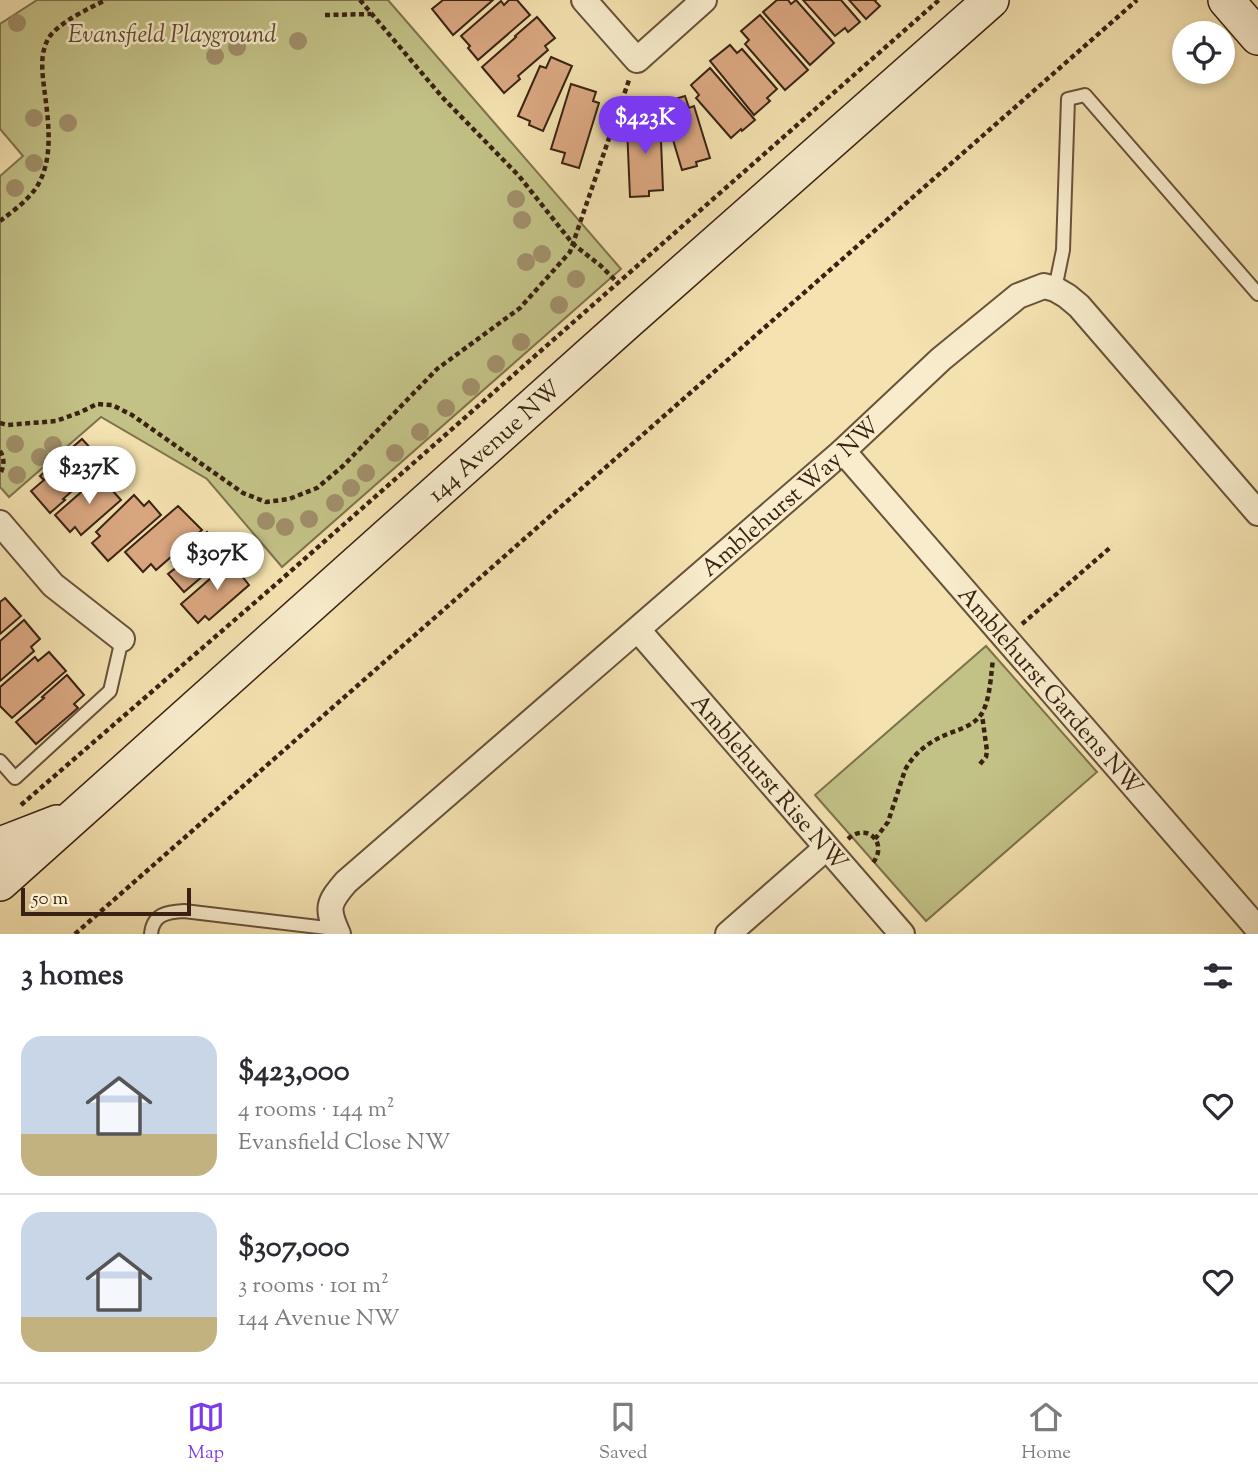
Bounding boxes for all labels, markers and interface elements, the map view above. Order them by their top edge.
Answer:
park label: Evansfield Playground [68,19,276,53]
map controls [1172,21,1235,84]
button: locate [1172,21,1235,84]
pin: $423K [596,96,694,156]
text: $423K [615,102,675,135]
street label: 144 Avenue NW [421,373,570,511]
street label: Amblehurst Way NW [694,410,888,586]
pin: $237K [40,447,138,506]
text: $237K [59,452,119,485]
pin: $307K [168,532,266,592]
text: $307K [186,538,248,571]
street label: Amblehurst Gardens NW [949,580,1150,804]
street label: Amblehurst Rise NW [682,687,855,879]
scale bar [21,885,191,917]
text: 50 m [32,886,68,913]
text: 3 homes [21,955,124,998]
icon: filters [1199,957,1237,995]
text: $423,000 [238,1051,350,1094]
icon: home [77,1064,161,1148]
icon: heart [1199,1087,1237,1125]
text: 4 rooms · 144 m² [238,1094,395,1127]
text: Evansfield Close NW [238,1127,450,1160]
text: $307,000 [238,1227,350,1270]
icon: home [77,1240,161,1324]
icon: heart [1199,1263,1237,1301]
text: 3 rooms · 101 m² [238,1270,389,1303]
text: 144 Avenue NW [238,1303,400,1336]
tab: Map [187,1398,225,1467]
tab: Saved [599,1398,647,1467]
tab: Home [1021,1398,1071,1467]

